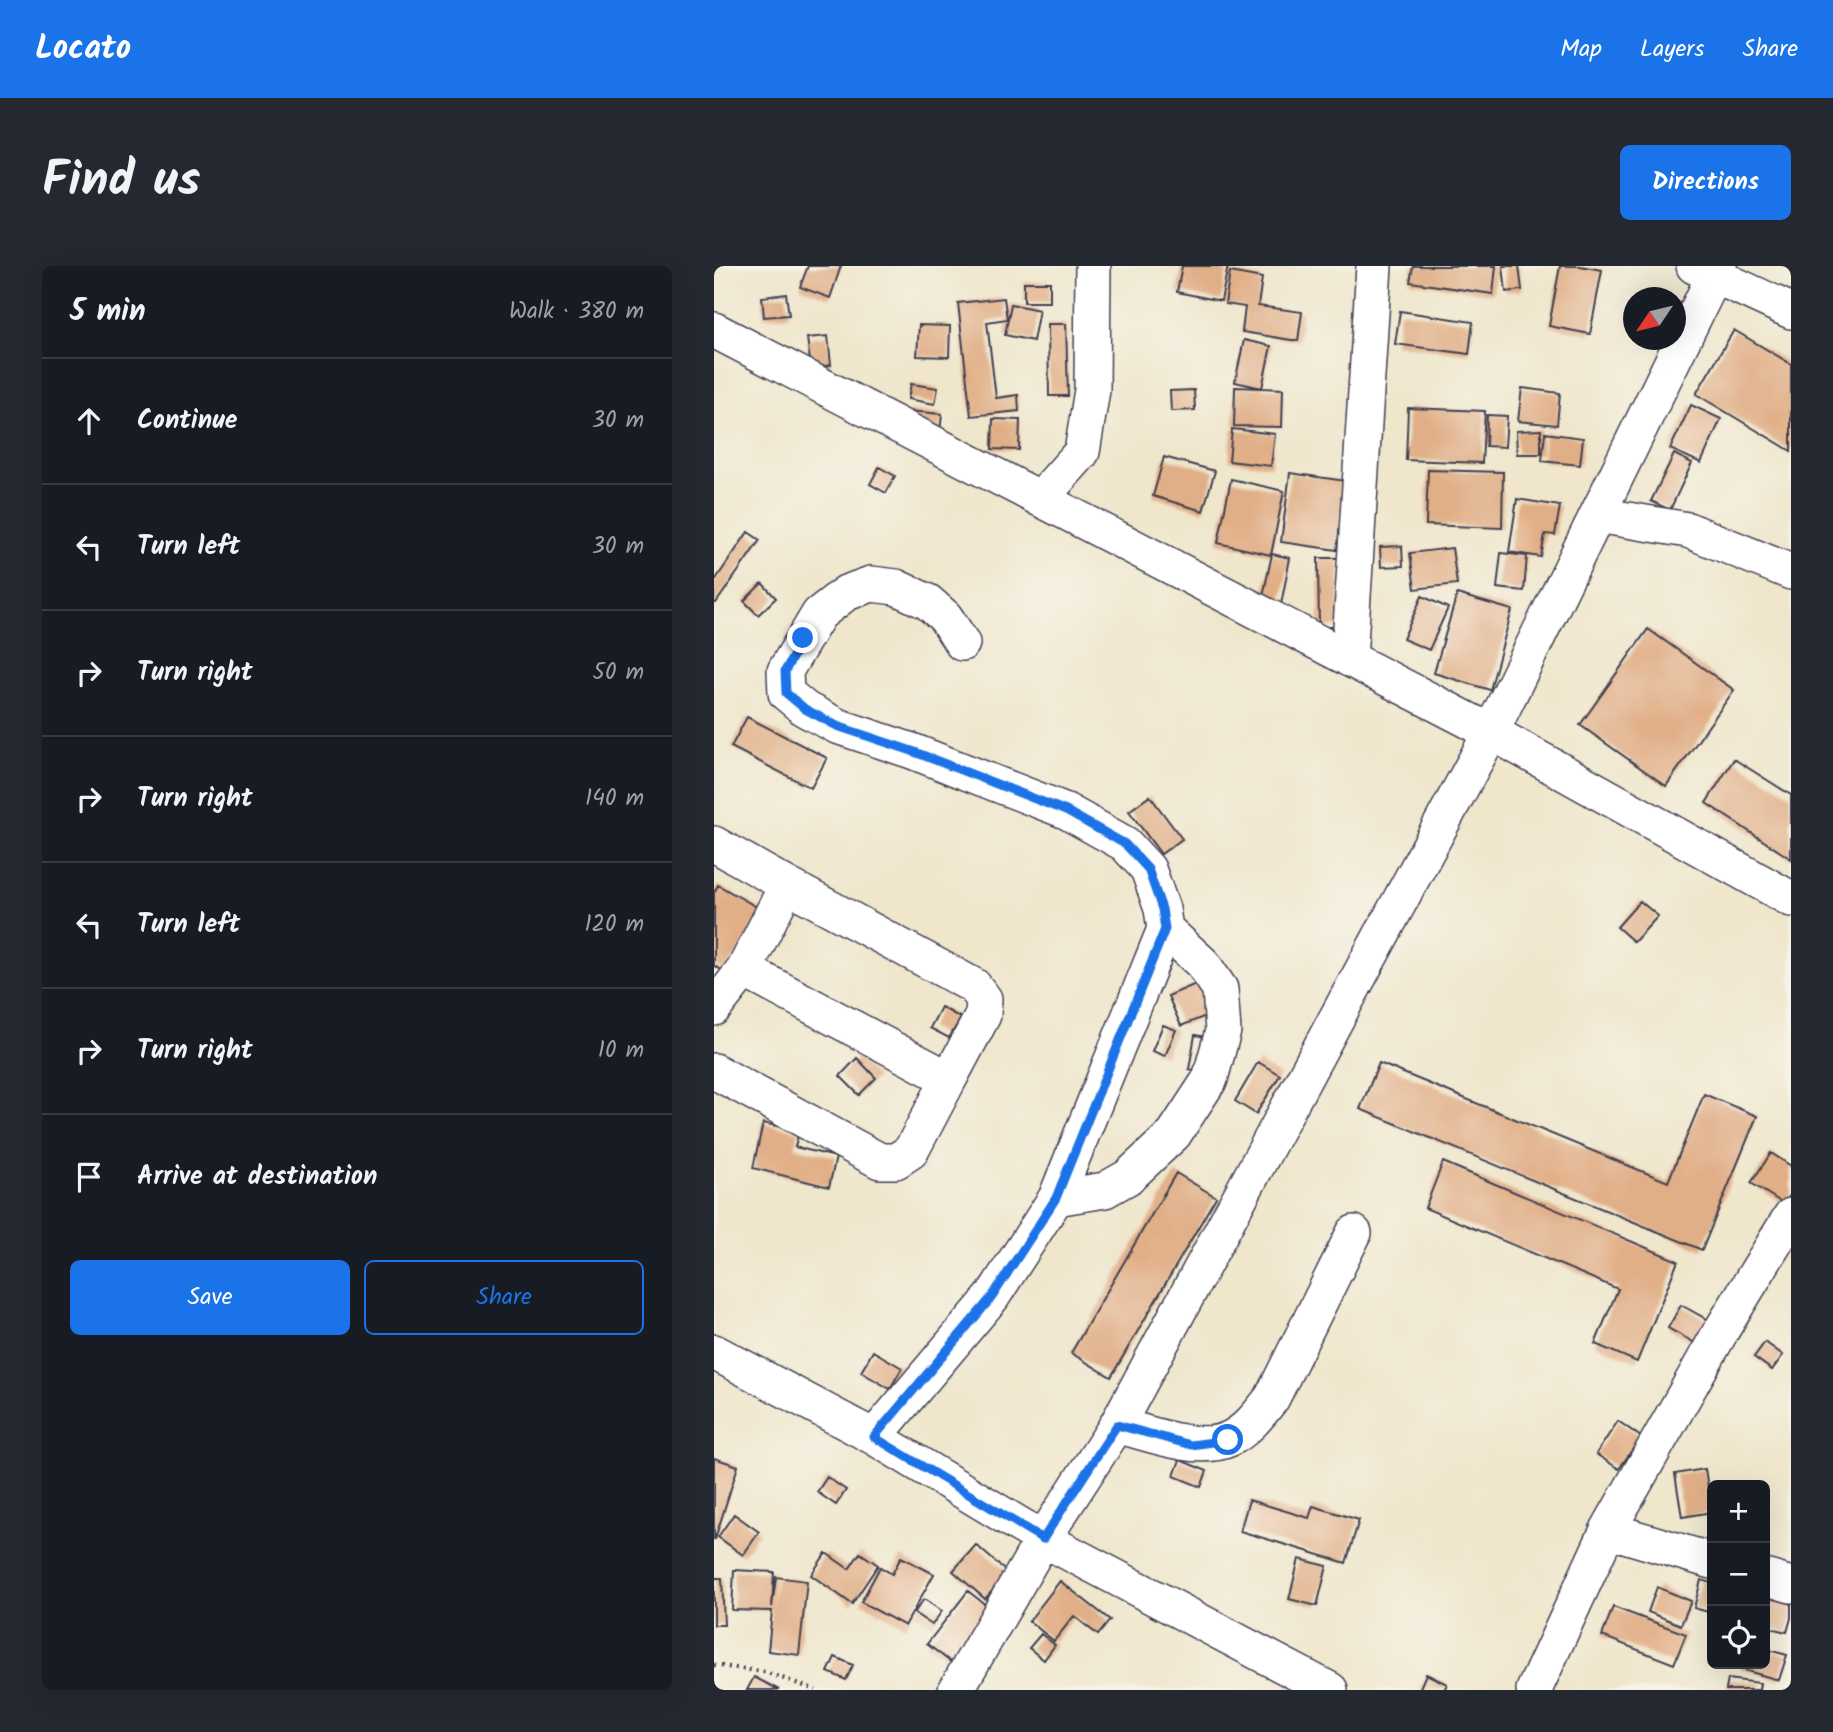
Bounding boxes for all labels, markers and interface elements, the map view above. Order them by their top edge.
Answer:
text: Locato [35,23,131,76]
text: Map [1560,30,1602,69]
text: Layers [1640,30,1704,69]
text: Share [1742,30,1798,69]
text: Find us [42,143,200,221]
button: Directions [1620,145,1791,220]
north arrow [1623,287,1686,350]
text: 5 min [70,288,146,336]
text: Walk · 380 m [509,294,644,330]
text: Continue [137,400,238,442]
icon: ahead [70,402,108,440]
text: 30 m [592,403,644,439]
text: Turn left [137,526,240,568]
icon: left [70,528,108,566]
text: 30 m [592,529,644,565]
route end [787,622,818,653]
text: Turn right [137,652,253,694]
icon: right [70,654,108,692]
text: 50 m [593,655,644,691]
text: Turn right [137,778,253,820]
icon: right [70,780,108,818]
text: 140 m [585,781,644,817]
text: Turn left [137,904,240,946]
icon: left [70,906,108,944]
text: 120 m [584,907,644,943]
text: Turn right [137,1030,253,1072]
icon: right [70,1032,108,1070]
text: 10 m [598,1033,644,1069]
text: Arrive at destination [137,1156,377,1198]
icon: arrive [70,1158,108,1196]
button: Save [70,1260,350,1335]
button: Share [364,1260,644,1335]
route start [1212,1424,1243,1455]
map controls [1707,1480,1770,1669]
button: + [1707,1480,1770,1543]
button: − [1707,1543,1770,1606]
button: locate [1707,1606,1770,1669]

